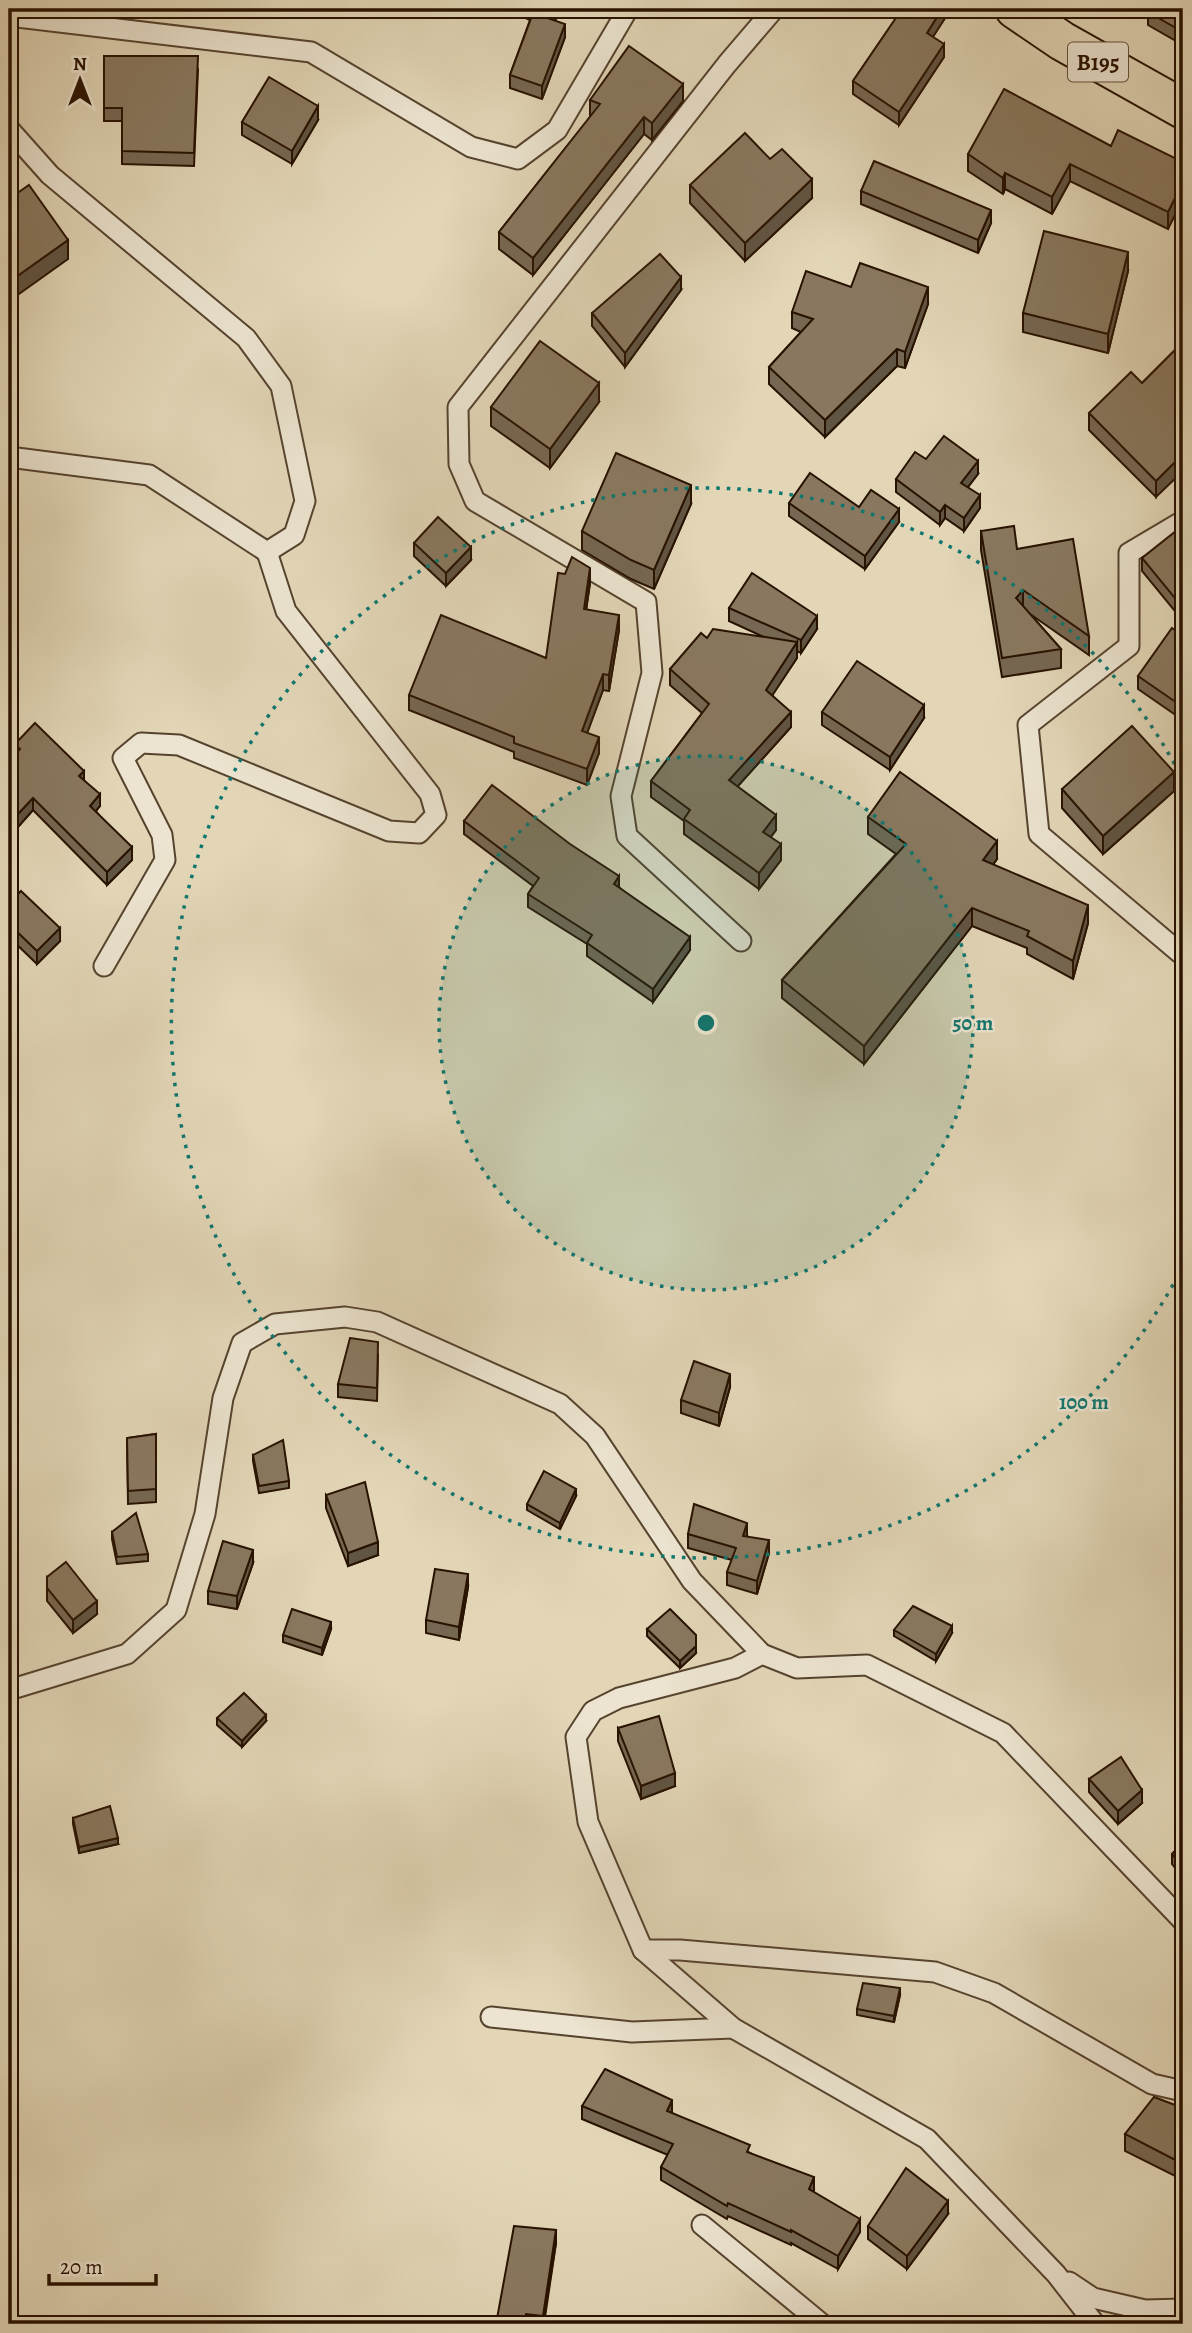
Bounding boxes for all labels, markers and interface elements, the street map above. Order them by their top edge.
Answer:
road number: B195 [1068,43,1128,82]
north arrow [46,46,116,116]
text: N [73,51,87,77]
text: 50 m [953,1009,994,1037]
centre of rings [694,1011,718,1035]
text: 100 m [1059,1388,1109,1416]
scale bar [49,2242,156,2286]
text: 20 m [60,2253,103,2281]

